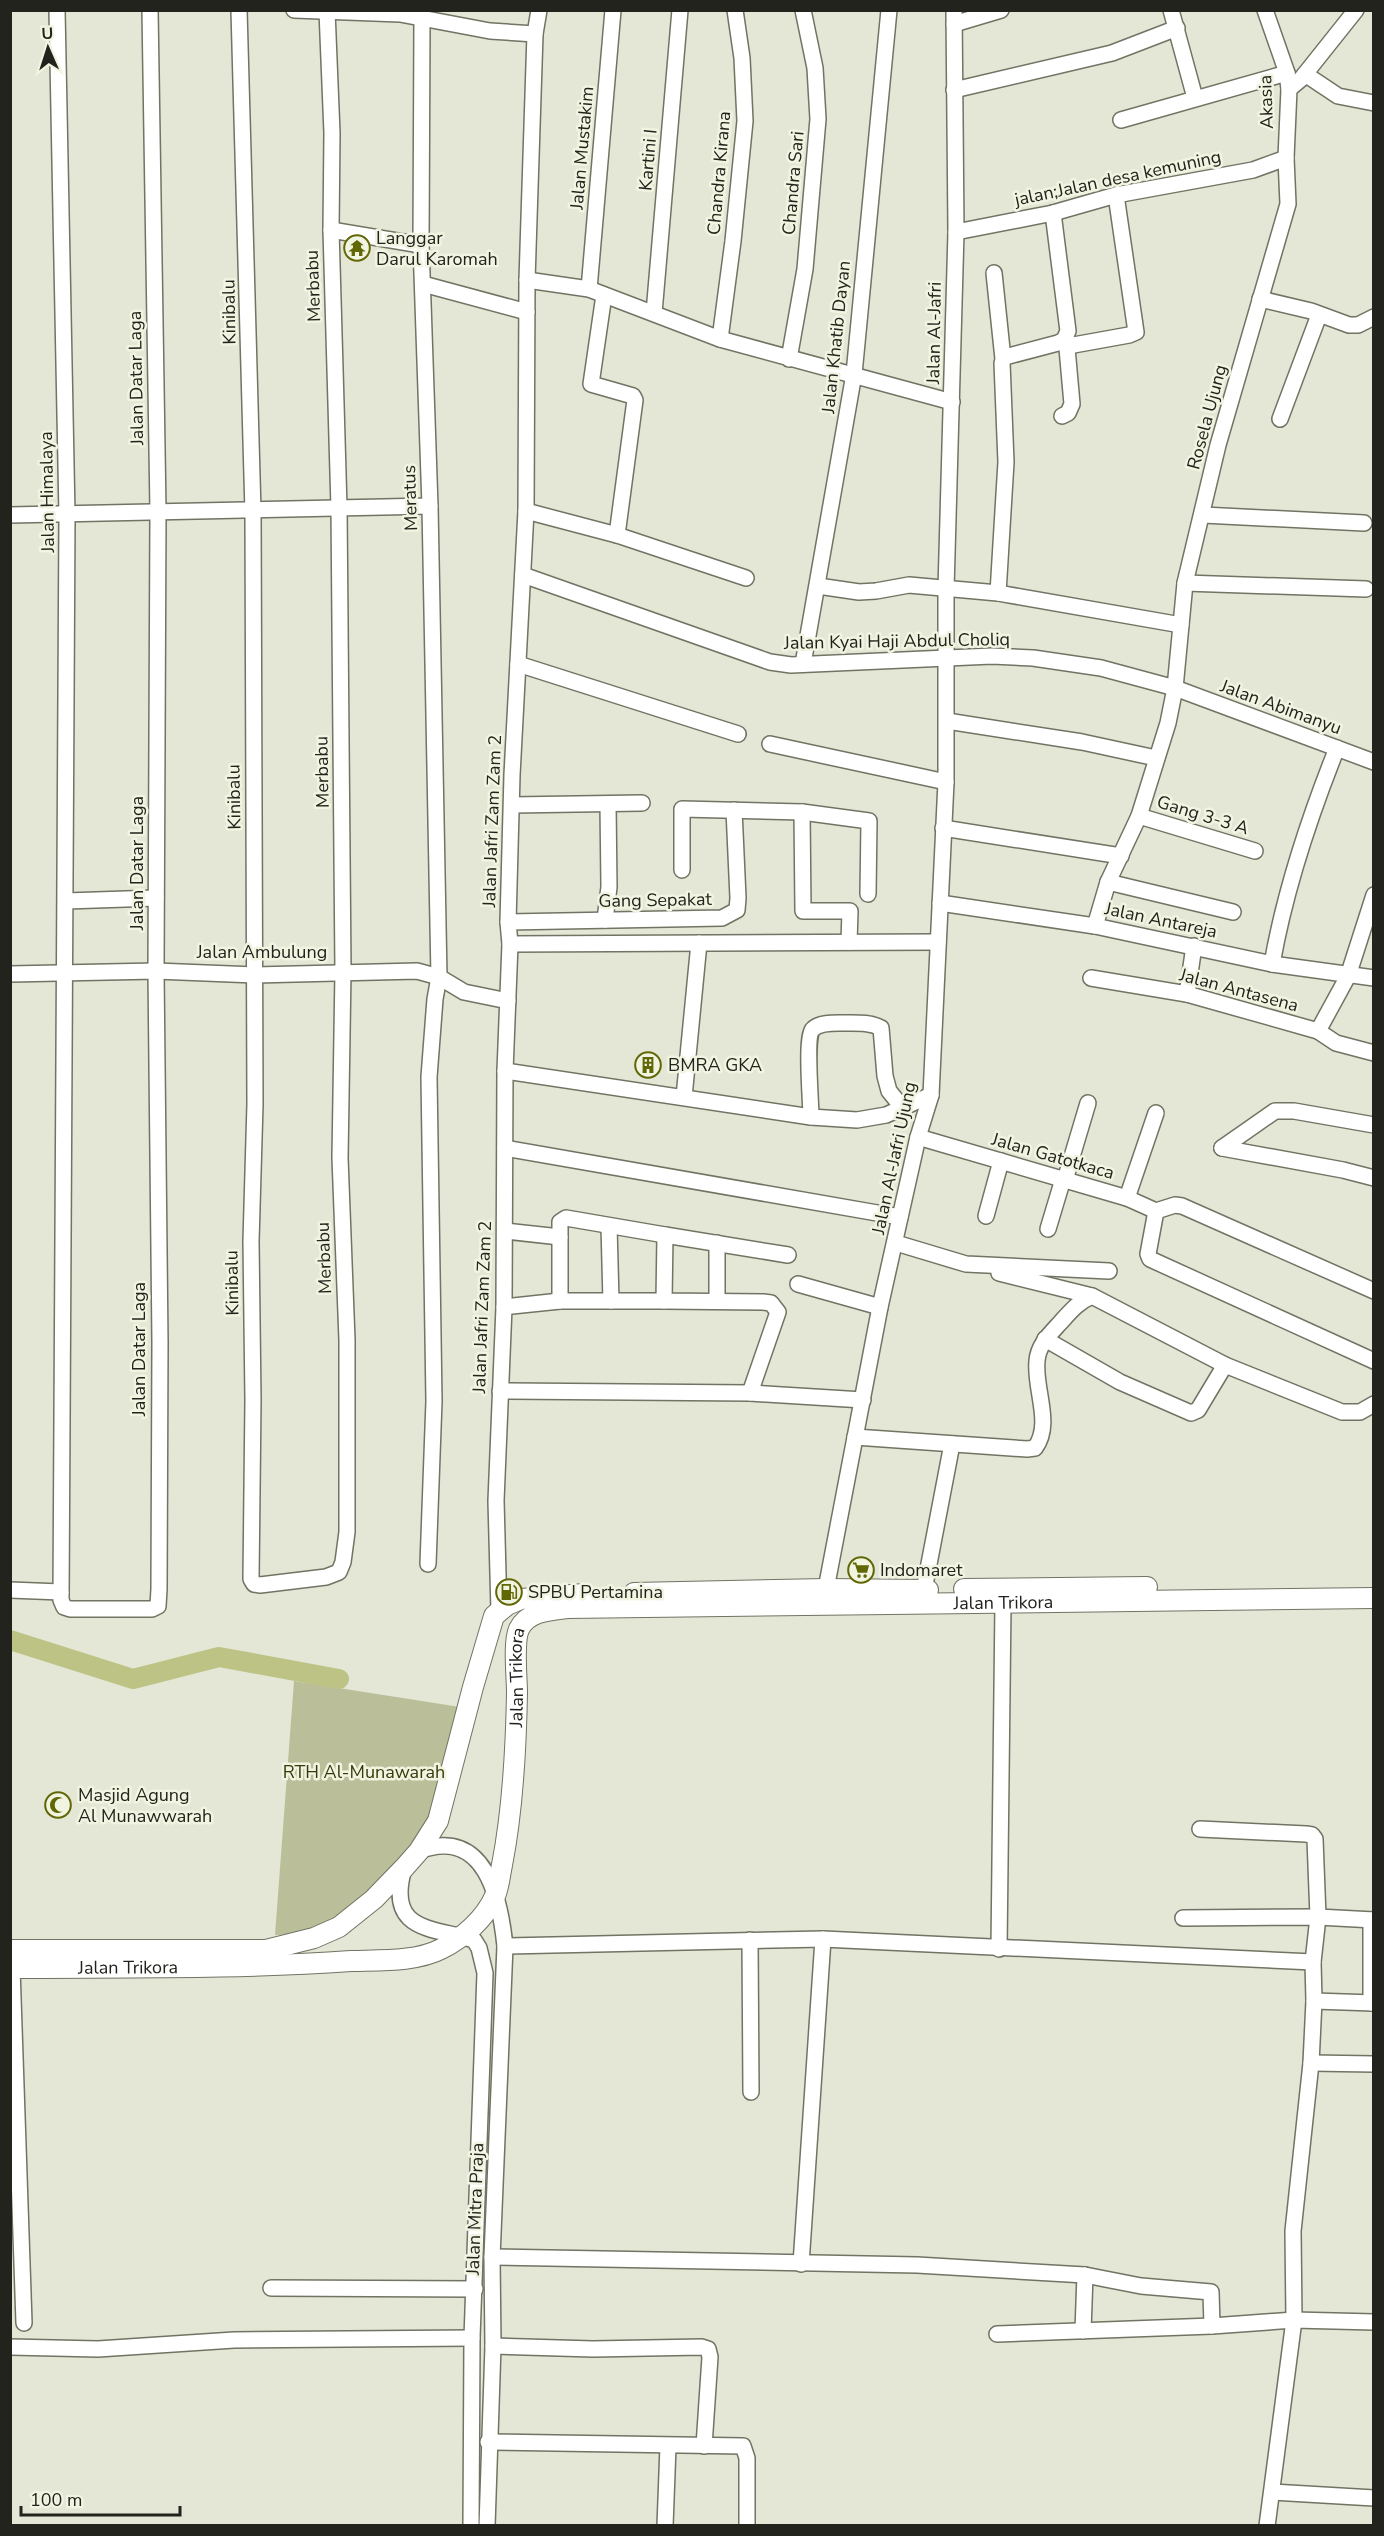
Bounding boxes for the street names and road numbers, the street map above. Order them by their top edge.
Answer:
street label: Akasia [1253,75,1279,129]
street label: Jalan Mustakim [565,85,599,212]
street label: Chandra Kirana [702,110,736,236]
street label: Kartini I [633,128,663,192]
street label: Chandra Sari [776,130,810,236]
street label: jalan;Jalan desa kemuning [1011,144,1223,212]
street label: Merbabu [300,250,326,322]
street label: Jalan Khatib Dayan [816,259,856,416]
street label: Kinibalu [216,279,242,345]
street label: Jalan Al-Jafri [921,282,947,385]
street label: Jalan Datar Laga [123,311,149,446]
street label: Rosela Ujung [1181,362,1233,472]
street label: Jalan Himalaya [34,431,60,554]
street label: Meratus [397,465,423,531]
street label: Jalan Kyai Haji Abdul Choliq [783,627,1010,655]
street label: Jalan Abimanyu [1216,674,1345,740]
street label: Jalan Jafri Zam Zam 2 [477,734,507,909]
street label: Merbabu [309,736,335,808]
street label: Kinibalu [221,764,247,830]
street label: Gang 3-3 A [1154,790,1252,840]
street label: Jalan Datar Laga [125,796,149,931]
street label: Gang Sepakat [598,887,713,913]
street label: Jalan Antareja [1102,896,1219,944]
street label: Jalan Ambulung [196,940,327,964]
street label: Jalan Antasena [1176,962,1301,1017]
street label: Jalan Al-Jafri Ujung [866,1079,922,1237]
street label: Jalan Gatotkaca [988,1127,1117,1185]
street label: Jalan Jafri Zam Zam 2 [467,1220,497,1395]
street label: Merbabu [311,1222,337,1294]
street label: Kinibalu [219,1250,245,1316]
street label: Jalan Datar Laga [127,1282,151,1417]
street label: Jalan Trikora [952,1590,1053,1615]
street label: Jalan Trikora [504,1624,531,1729]
street label: Jalan Trikora [77,1955,178,1980]
street label: Jalan Mitra Praja [461,2142,489,2277]

